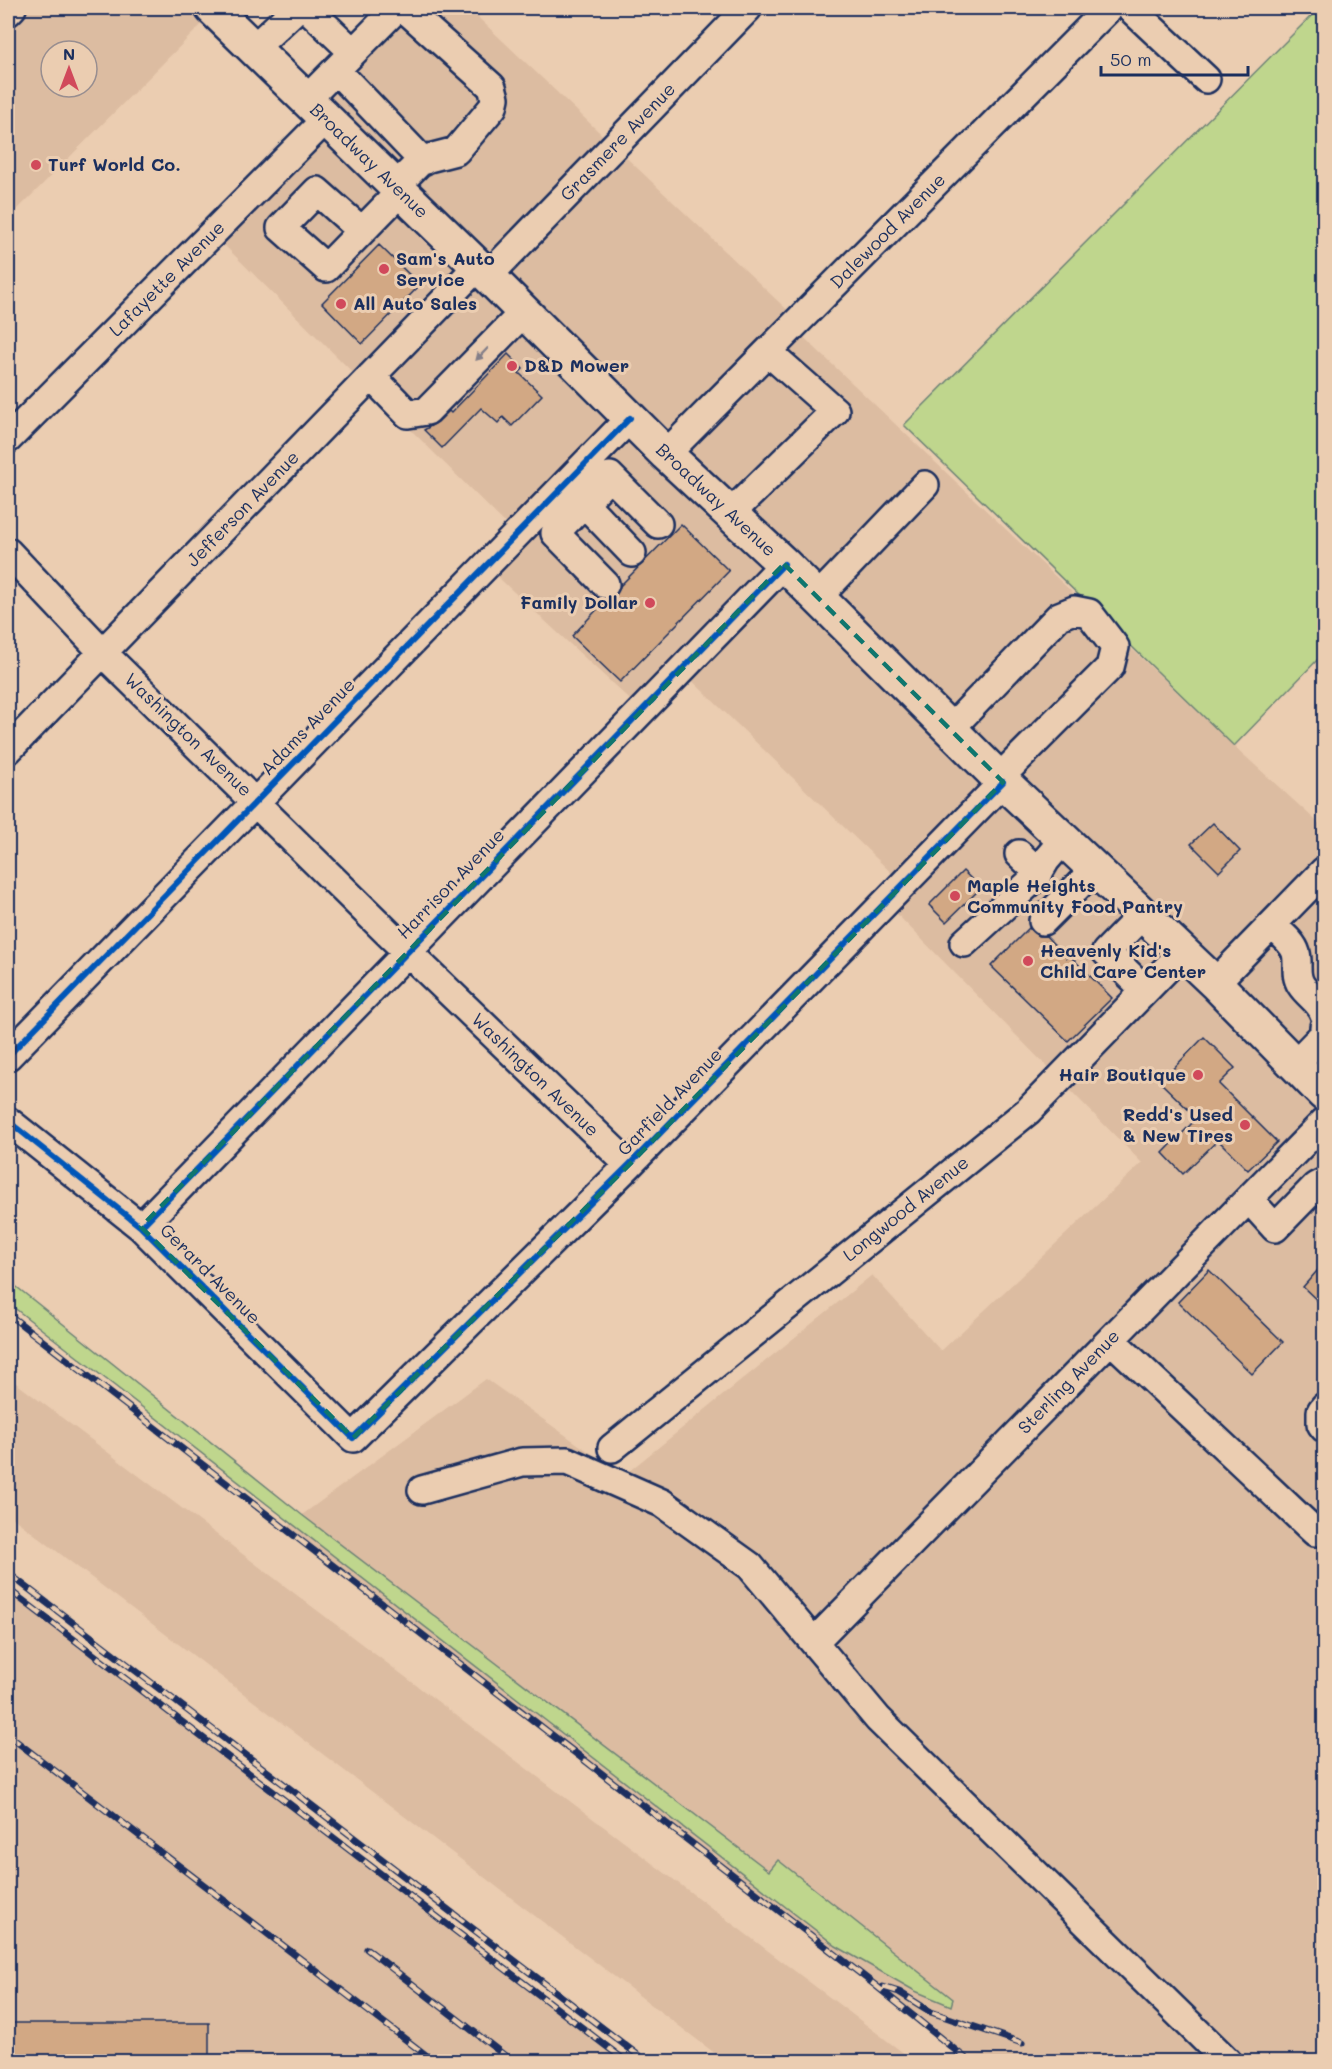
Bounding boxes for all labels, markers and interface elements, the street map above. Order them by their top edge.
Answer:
north arrow [39,39,99,99]
scale bar [1101,39,1248,77]
text: N [63,43,75,64]
text: 50 m [1110,47,1152,71]
street label: Grasmere Avenue [554,77,680,206]
street label: Broadway Avenue [305,97,434,223]
place label: Turf World Co. [48,152,181,176]
marker: Turf World Co. [29,158,43,172]
street label: Dalewood Avenue [824,167,950,293]
street label: Lafayette Avenue [103,215,229,341]
place label: Sam's Auto Service [396,246,495,291]
marker: Sam's Auto Service [377,262,391,276]
place label: All Auto Sales [353,291,477,315]
marker: All Auto Sales [334,297,348,311]
one-way arrow [476,346,490,360]
place label: D&D Mower [524,353,629,377]
marker: D&D Mower [505,359,519,373]
street label: Broadway Avenue [651,437,782,561]
street label: Jefferson Avenue [181,445,304,572]
place label: Family Dollar [520,590,638,614]
marker: Family Dollar [643,596,657,610]
street label: Washington Avenue [120,667,258,801]
street label: Adams Avenue [255,673,360,780]
street label: Harrison Avenue [391,823,509,944]
place label: Maple Heights Community Food Pantry [967,873,1183,918]
marker: Maple Heights Community Food Pantry [948,889,962,903]
place label: Heavenly Kid's Child Care Center [1040,938,1206,983]
marker: Heavenly Kid's Child Care Center [1021,954,1035,968]
street label: Washington Avenue [467,1007,605,1141]
street label: Garfield Avenue [612,1042,727,1160]
place label: Hair Boutique [1058,1062,1186,1086]
marker: Hair Boutique [1191,1068,1205,1082]
place label: Redd's Used & New Tires [1122,1102,1233,1147]
marker: Redd's Used & New Tires [1238,1118,1252,1132]
street label: Longwood Avenue [837,1150,973,1266]
street label: Gerard Avenue [155,1218,266,1329]
street label: Sterling Avenue [1012,1324,1124,1439]

